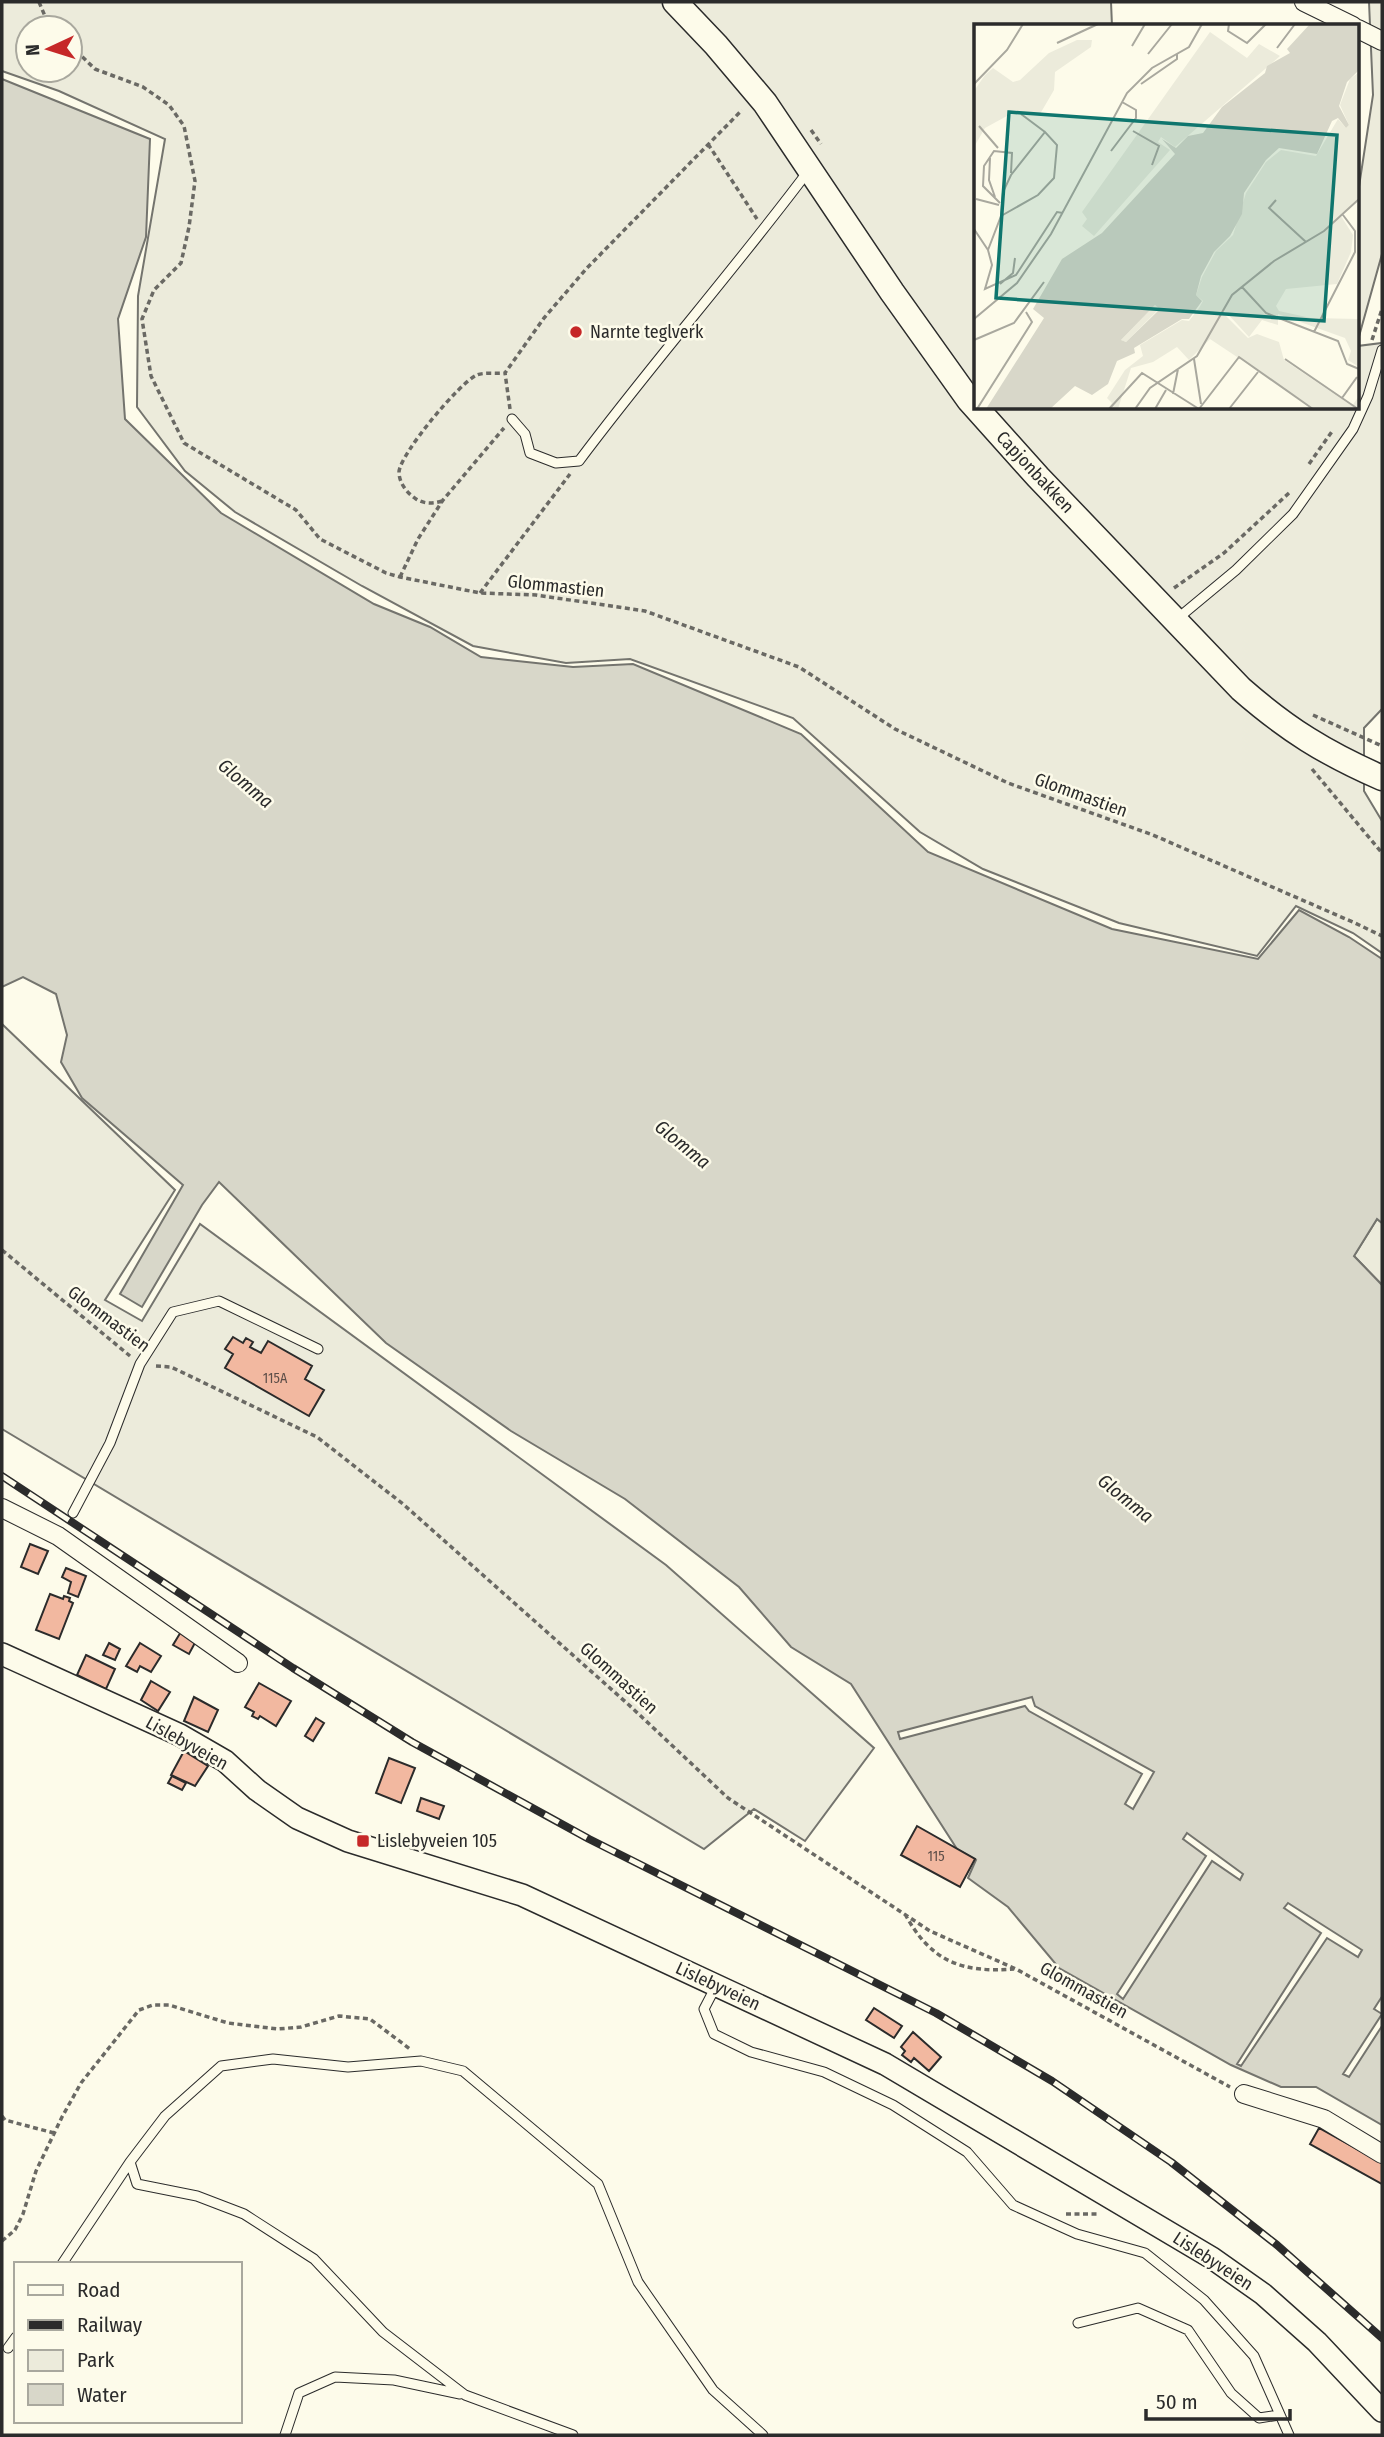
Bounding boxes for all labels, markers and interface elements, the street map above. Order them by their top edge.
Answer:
north arrow [14,14,84,84]
inset map [974,24,1360,410]
text: N [21,44,44,57]
place label: Narnte teglverk [590,321,704,343]
marker: Narnte teglverk [568,324,584,340]
street label: Capjonbakken [991,426,1079,518]
street label: Glommastien [506,570,606,602]
water label: Glomma [214,754,278,813]
street label: Glommastien [1032,768,1130,822]
water label: Glomma [650,1115,715,1174]
street label: Glommastien [64,1281,154,1357]
house number: 115A [263,1370,288,1387]
water label: Glomma [1093,1469,1158,1528]
street label: Glommastien [575,1637,663,1719]
street label: Lislebyveien [142,1711,232,1775]
place label: Lislebyveien 105 [377,1830,497,1852]
marker: Lislebyveien 105 [355,1833,371,1849]
house number: 115 [927,1848,945,1865]
street label: Lislebyveien [672,1957,764,2015]
street label: Glommastien [1036,1957,1132,2023]
street label: Lislebyveien [1169,2227,1257,2295]
legend [14,2262,242,2423]
text: Road [77,2277,121,2303]
text: Railway [77,2312,143,2338]
text: Park [77,2347,115,2373]
scale bar [1146,2378,1290,2422]
text: Water [77,2382,127,2408]
text: 50 m [1156,2389,1198,2415]

